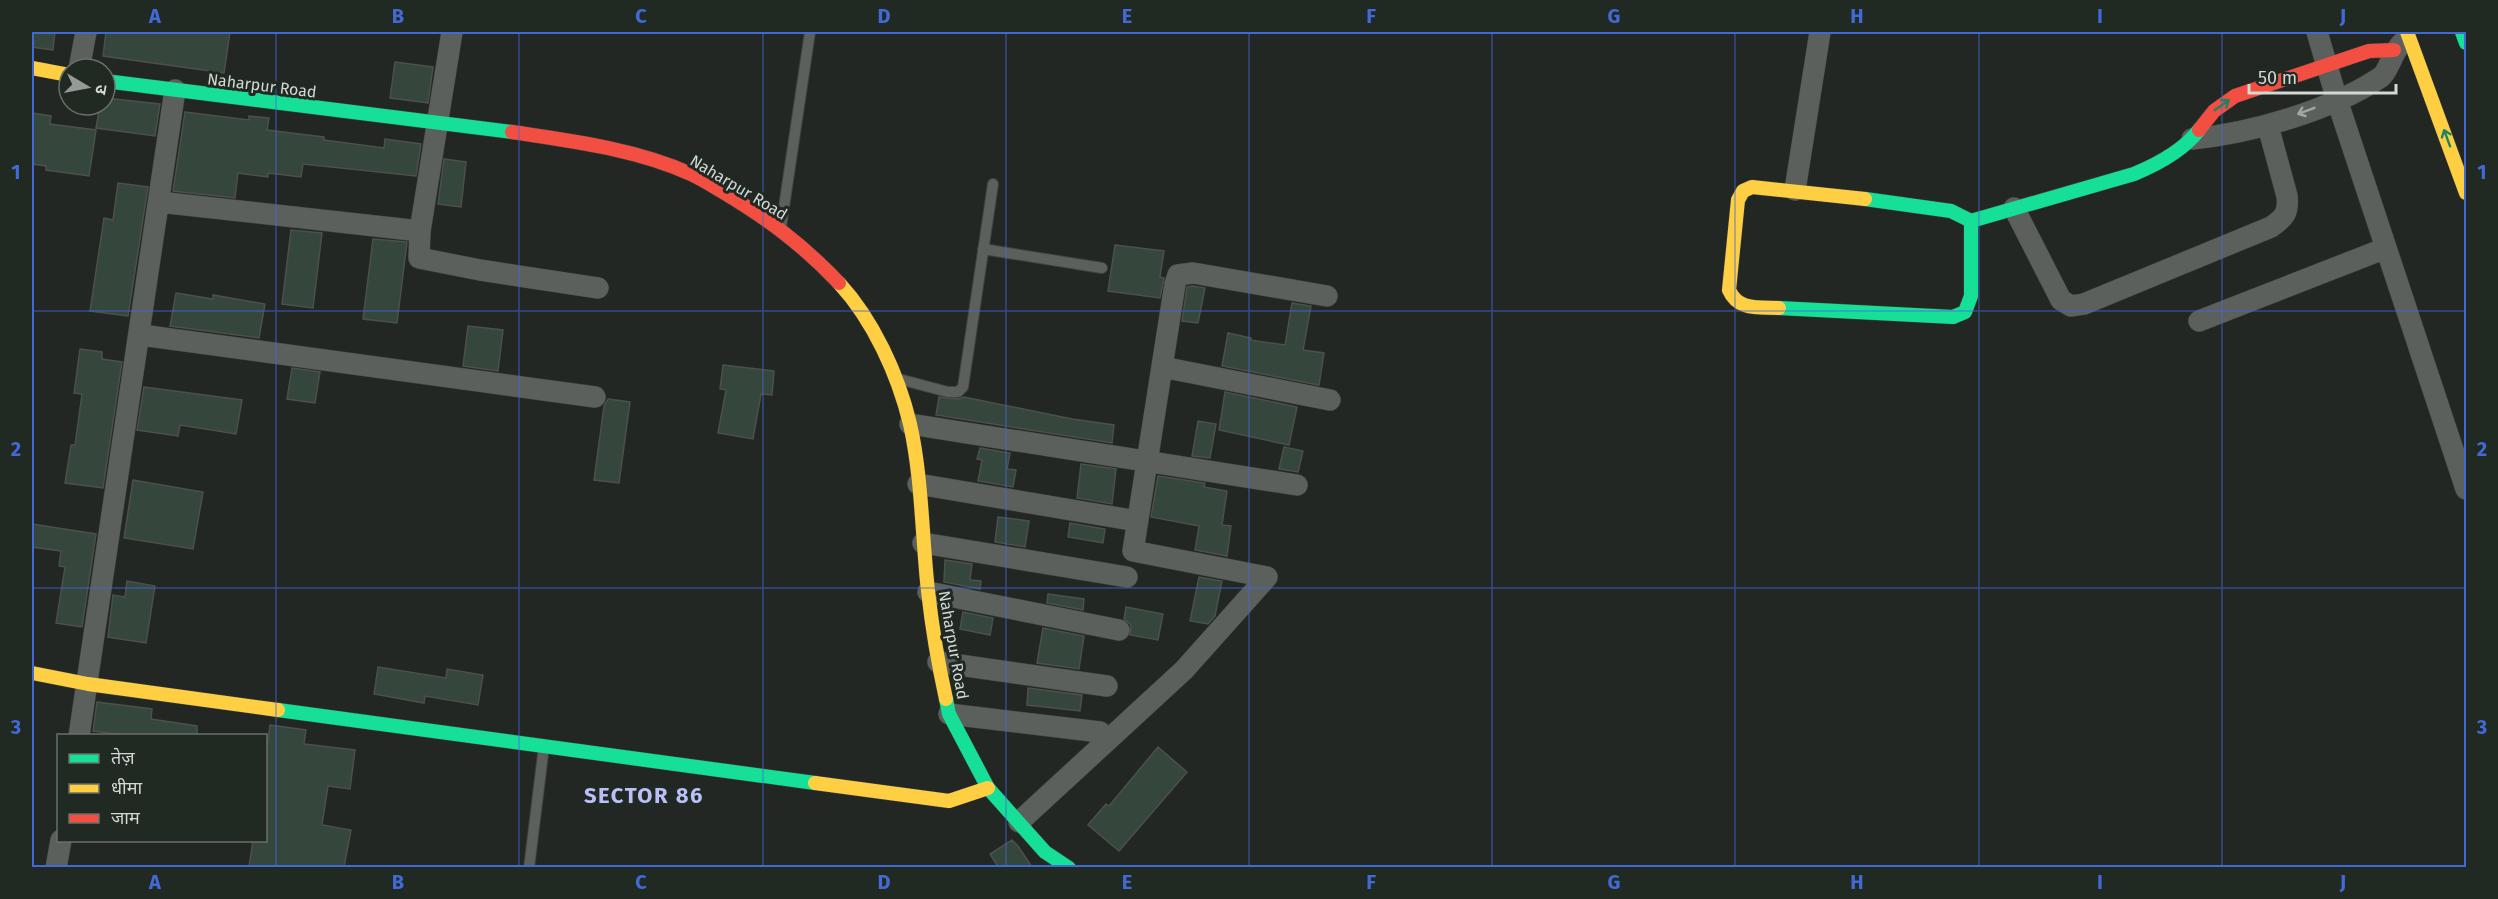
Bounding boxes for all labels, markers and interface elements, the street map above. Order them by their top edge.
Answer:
text: A [148,4,162,28]
text: B [392,4,404,28]
text: C [635,4,647,28]
text: D [877,4,891,28]
text: E [1122,4,1132,28]
text: F [1366,4,1376,28]
text: G [1608,4,1620,28]
text: H [1850,4,1864,28]
text: I [2097,4,2103,28]
text: J [2339,4,2346,28]
north arrow [57,57,117,117]
scale bar [2249,57,2396,95]
text: 50 m [2258,67,2297,89]
street label: Naharpur Road [206,69,318,102]
text: उ [91,83,111,96]
one-way arrow [2213,99,2230,111]
one-way arrow [2297,107,2316,118]
one-way arrow [2440,129,2451,148]
street label: Naharpur Road [687,151,791,224]
text: 1 [11,160,21,184]
text: 1 [2477,160,2487,184]
text: 2 [11,437,21,461]
text: 2 [2477,437,2487,461]
street label: Naharpur Road [935,589,972,701]
text: 3 [10,715,21,739]
text: 3 [2476,715,2487,739]
legend [57,734,267,842]
text: तेज़ [111,747,135,769]
text: धीमा [111,777,142,799]
district label: SECTOR 86 [584,782,704,809]
text: जाम [111,807,141,829]
text: A [148,870,162,894]
text: B [392,870,404,894]
text: C [635,870,647,894]
text: D [877,870,891,894]
text: E [1122,870,1132,894]
text: F [1366,870,1376,894]
text: G [1608,870,1620,894]
text: H [1850,870,1864,894]
text: I [2097,870,2103,894]
text: J [2339,870,2346,894]

